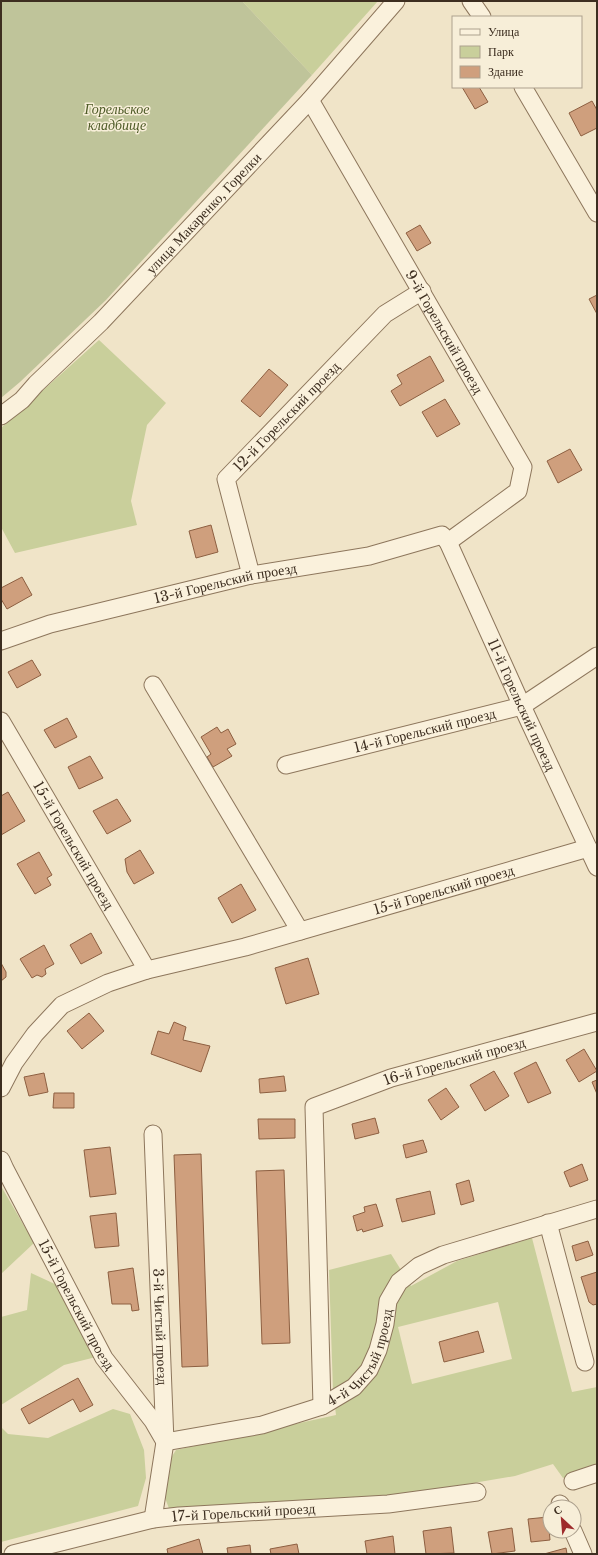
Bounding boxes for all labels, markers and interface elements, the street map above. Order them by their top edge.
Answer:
legend [452,16,582,88]
text: Улица [488,24,520,39]
text: Парк [488,44,514,59]
text: Здание [488,64,523,79]
park label: Горельское кладбище [83,100,150,134]
street label: улица Макаренко, Горелки [142,148,265,278]
street label: 9-й Горельский проезд [402,267,487,397]
street label: 12-й Горельский проезд [229,358,343,475]
street label: 13-й Горельский проезд [152,559,298,607]
street label: 11-й Горельский проезд [484,636,560,774]
street label: 14-й Горельский проезд [352,704,497,757]
street label: 15-й Горельский проезд [29,778,118,912]
street label: 15-й Горельский проезд [371,861,516,918]
street label: 16-й Горельский проезд [381,1033,527,1089]
street label: 15-й Горельский проезд [34,1236,119,1373]
street label: 3-й Чистый проезд [149,1268,172,1386]
street label: 4-й Чистый проезд [324,1308,396,1410]
street label: 17-й Горельский проезд [171,1499,316,1526]
north arrow [542,1499,582,1539]
text: С [551,1502,564,1518]

